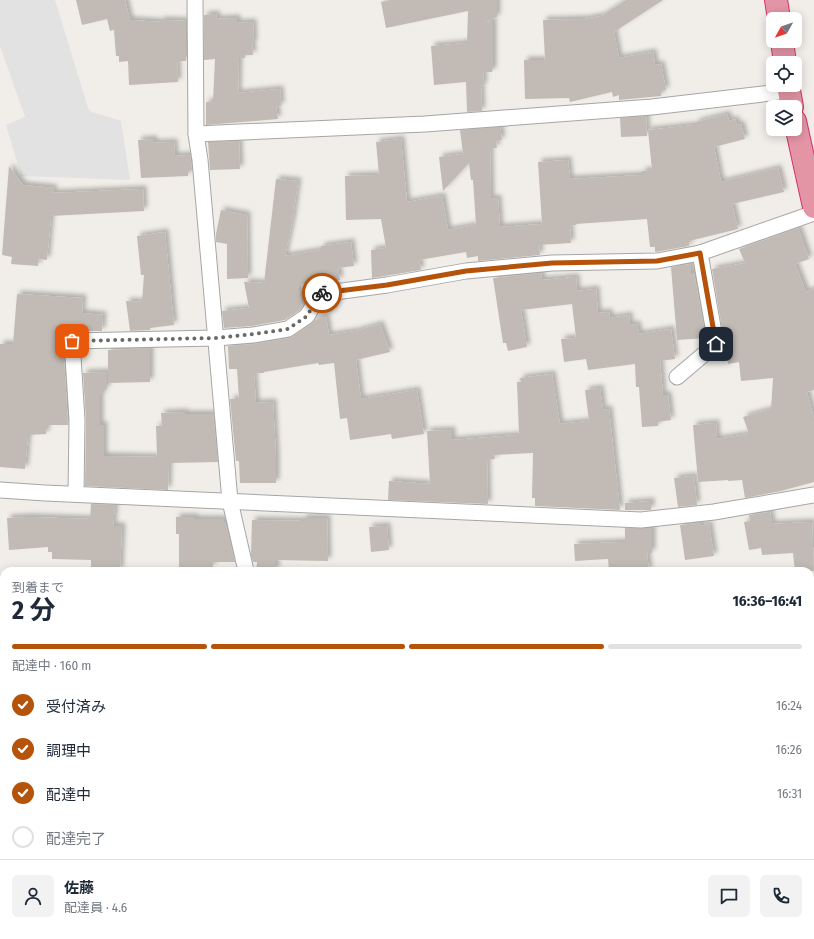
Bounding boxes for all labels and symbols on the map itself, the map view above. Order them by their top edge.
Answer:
north arrow [766,12,802,48]
courier [302,273,342,313]
pin [55,324,89,358]
pin [699,327,733,361]

